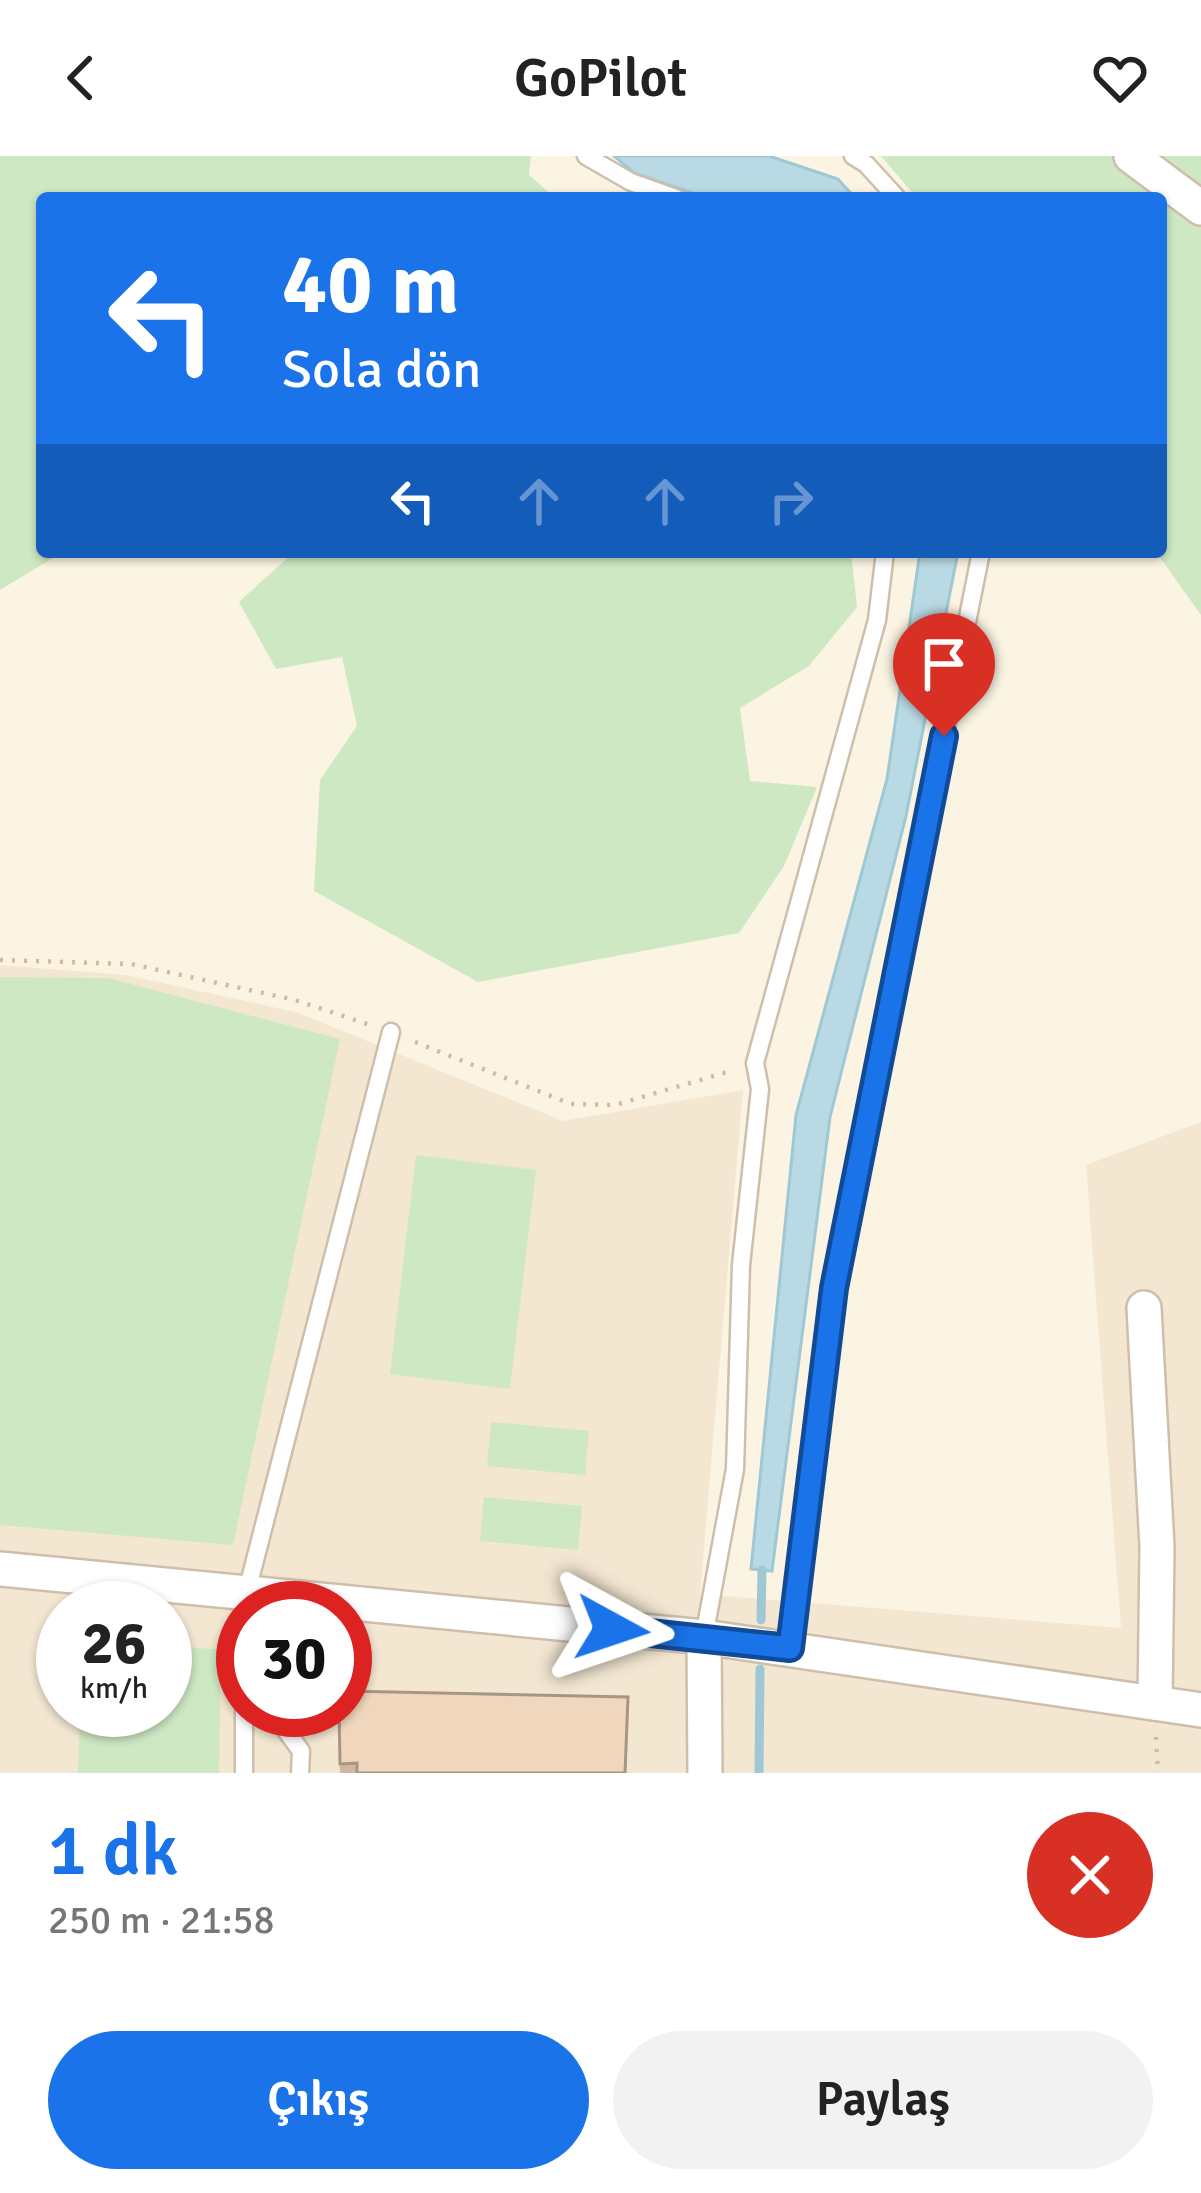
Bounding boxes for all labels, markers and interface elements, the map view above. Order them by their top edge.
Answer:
icon: back [48,45,114,111]
text: GoPilot [514,45,687,112]
icon: heart [1087,45,1153,111]
text: 40 m [282,233,459,337]
icon: left [84,240,240,396]
text: Sola dön [282,336,481,403]
icon: left [380,468,446,534]
icon: ahead [506,468,572,534]
icon: ahead [632,468,698,534]
icon: right [758,468,824,534]
pin [893,613,995,736]
icon: arrive [911,631,977,697]
position arrow [549,1566,675,1692]
speed limit sign: 30 [216,1581,372,1737]
text: 26 [82,1607,146,1681]
text: km/h [80,1670,148,1707]
text: 1 dk [48,1806,178,1895]
button: close [1027,1812,1153,1938]
text: 250 m · 21:58 [48,1896,275,1944]
button: Çıkış [48,2031,589,2169]
button: Paylaş [613,2031,1153,2169]

